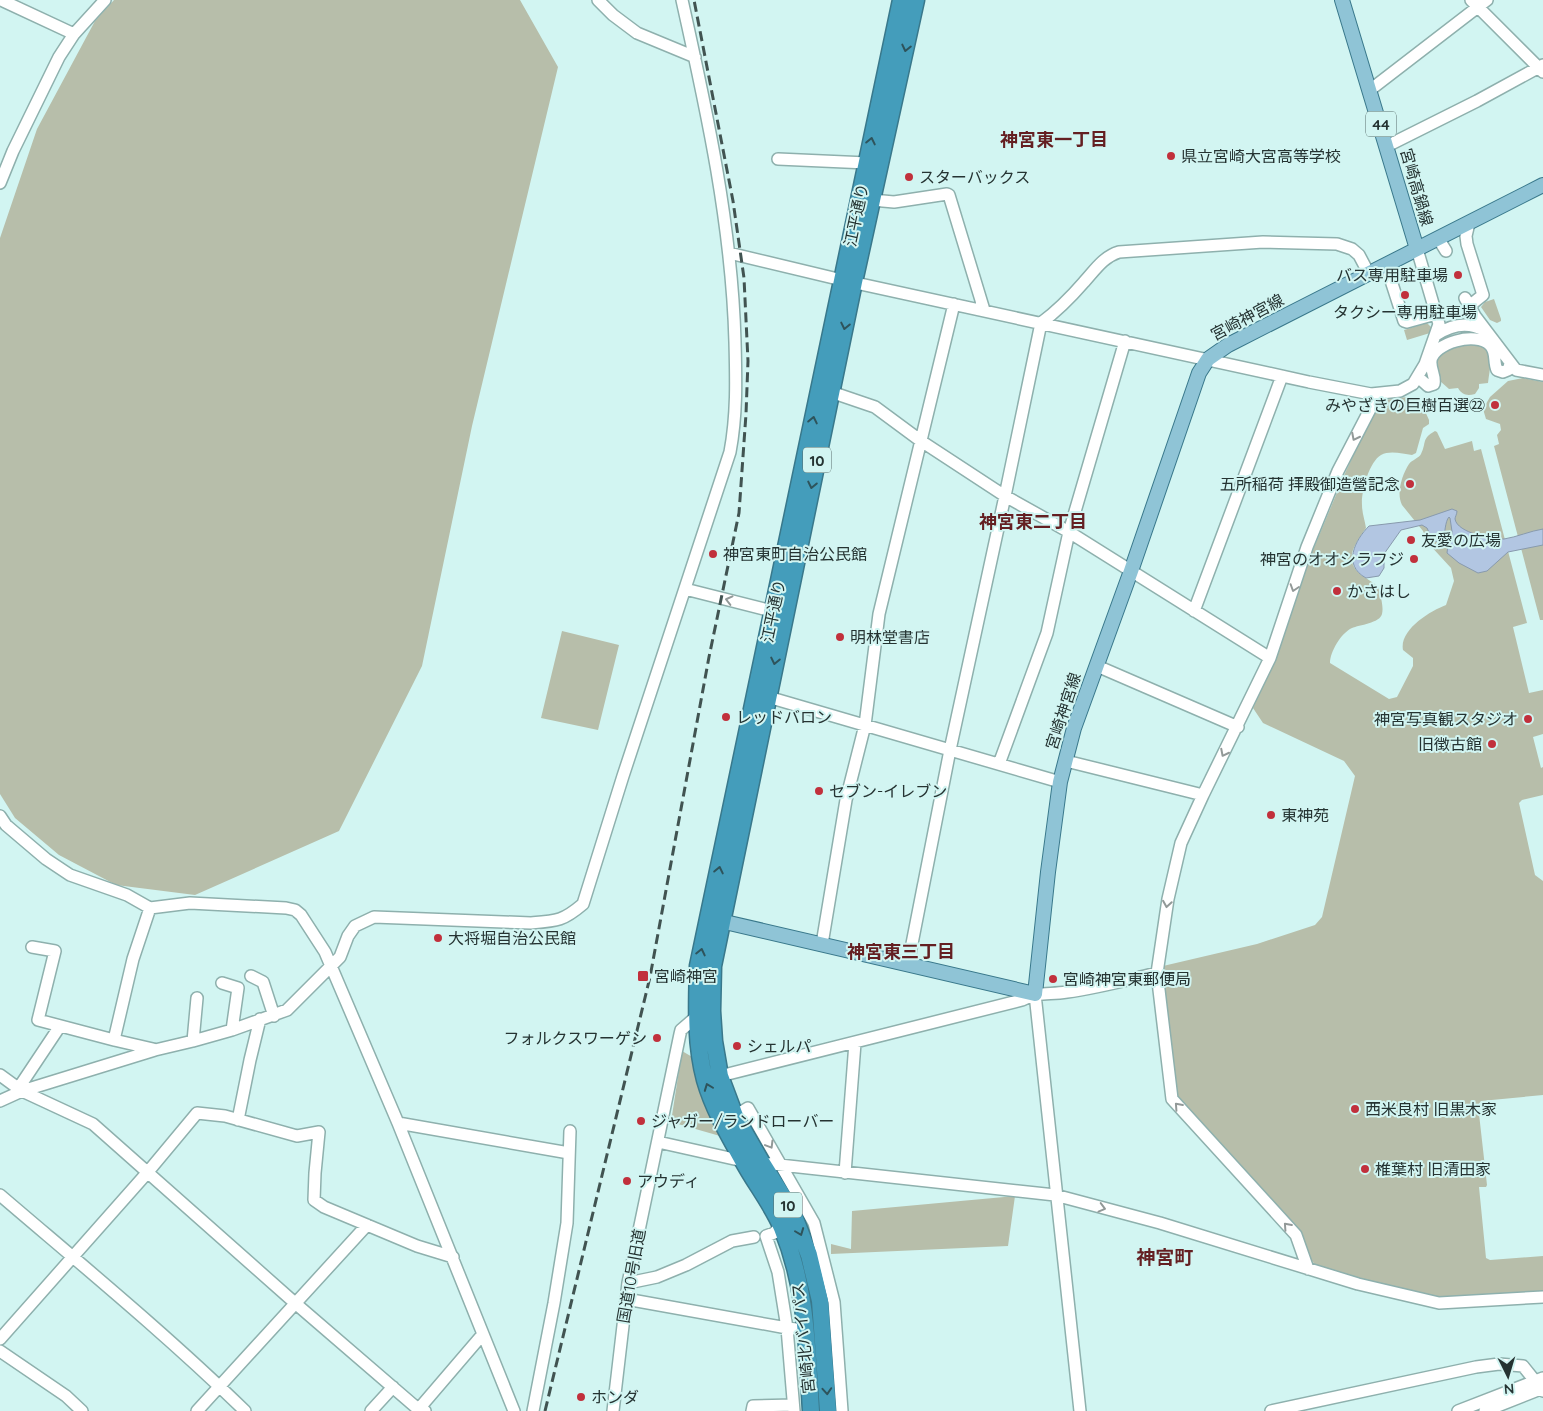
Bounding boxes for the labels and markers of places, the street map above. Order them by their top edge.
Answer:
place label: 県立宮崎大宮高等学校 [1181,146,1341,166]
marker: 県立宮崎大宮高等学校 [1165,150,1177,162]
place label: スターバックス [919,167,1030,187]
marker: スターバックス [903,171,915,183]
place label: バス専用駐車場 [1336,265,1448,285]
marker: バス専用駐車場 [1452,269,1464,281]
marker: タクシー専用駐車場 [1399,289,1411,301]
place label: タクシー専用駐車場 [1333,302,1477,322]
place label: みやざきの巨樹百選㉒ [1325,395,1485,415]
marker: みやざきの巨樹百選㉒ [1489,399,1501,411]
place label: 五所稲荷 拝殿御造營記念 [1220,474,1400,494]
marker: 五所稲荷 拝殿御造營記念 [1404,478,1416,490]
place label: 友愛の広場 [1421,530,1501,550]
marker: 友愛の広場 [1405,534,1417,546]
place label: 神宮東町自治公民館 [723,544,867,564]
marker: 神宮東町自治公民館 [707,548,719,560]
place label: 神宮のオオシラフジ [1260,549,1404,569]
marker: 神宮のオオシラフジ [1408,553,1420,565]
place label: かさはし [1347,581,1411,601]
marker: かさはし [1331,585,1343,597]
place label: 明林堂書店 [850,627,930,647]
marker: 明林堂書店 [834,631,846,643]
place label: レッドバロン [736,707,832,727]
place label: 神宮写真観スタジオ [1374,709,1518,729]
marker: レッドバロン [720,711,732,723]
marker: 神宮写真観スタジオ [1522,713,1534,725]
place label: 旧徴古館 [1418,734,1482,754]
marker: 旧徴古館 [1486,738,1498,750]
place label: セブン-イレブン [829,781,947,801]
marker: セブン-イレブン [813,785,825,797]
place label: 東神苑 [1281,805,1329,825]
marker: 東神苑 [1265,809,1277,821]
place label: 大将堀自治公民館 [448,928,576,948]
marker: 大将堀自治公民館 [432,932,444,944]
place label: 宮崎神宮 [654,966,718,986]
marker: 宮崎神宮 [636,969,650,983]
place label: 宮崎神宮東郵便局 [1063,969,1191,989]
marker: 宮崎神宮東郵便局 [1047,973,1059,985]
place label: フォルクスワーゲン [503,1028,647,1048]
marker: フォルクスワーゲン [651,1032,663,1044]
place label: シェルパ [747,1036,811,1056]
marker: シェルパ [731,1040,743,1052]
place label: 西米良村 旧黒木家 [1365,1099,1497,1119]
marker: 西米良村 旧黒木家 [1349,1103,1361,1115]
place label: ジャガー/ランドローバー [651,1111,834,1131]
marker: ジャガー/ランドローバー [635,1115,647,1127]
place label: 椎葉村 旧清田家 [1375,1159,1491,1179]
marker: 椎葉村 旧清田家 [1359,1163,1371,1175]
place label: アウディ [637,1171,700,1191]
marker: アウディ [621,1175,633,1187]
place label: ホンダ [591,1387,639,1407]
marker: ホンダ [575,1391,587,1403]

